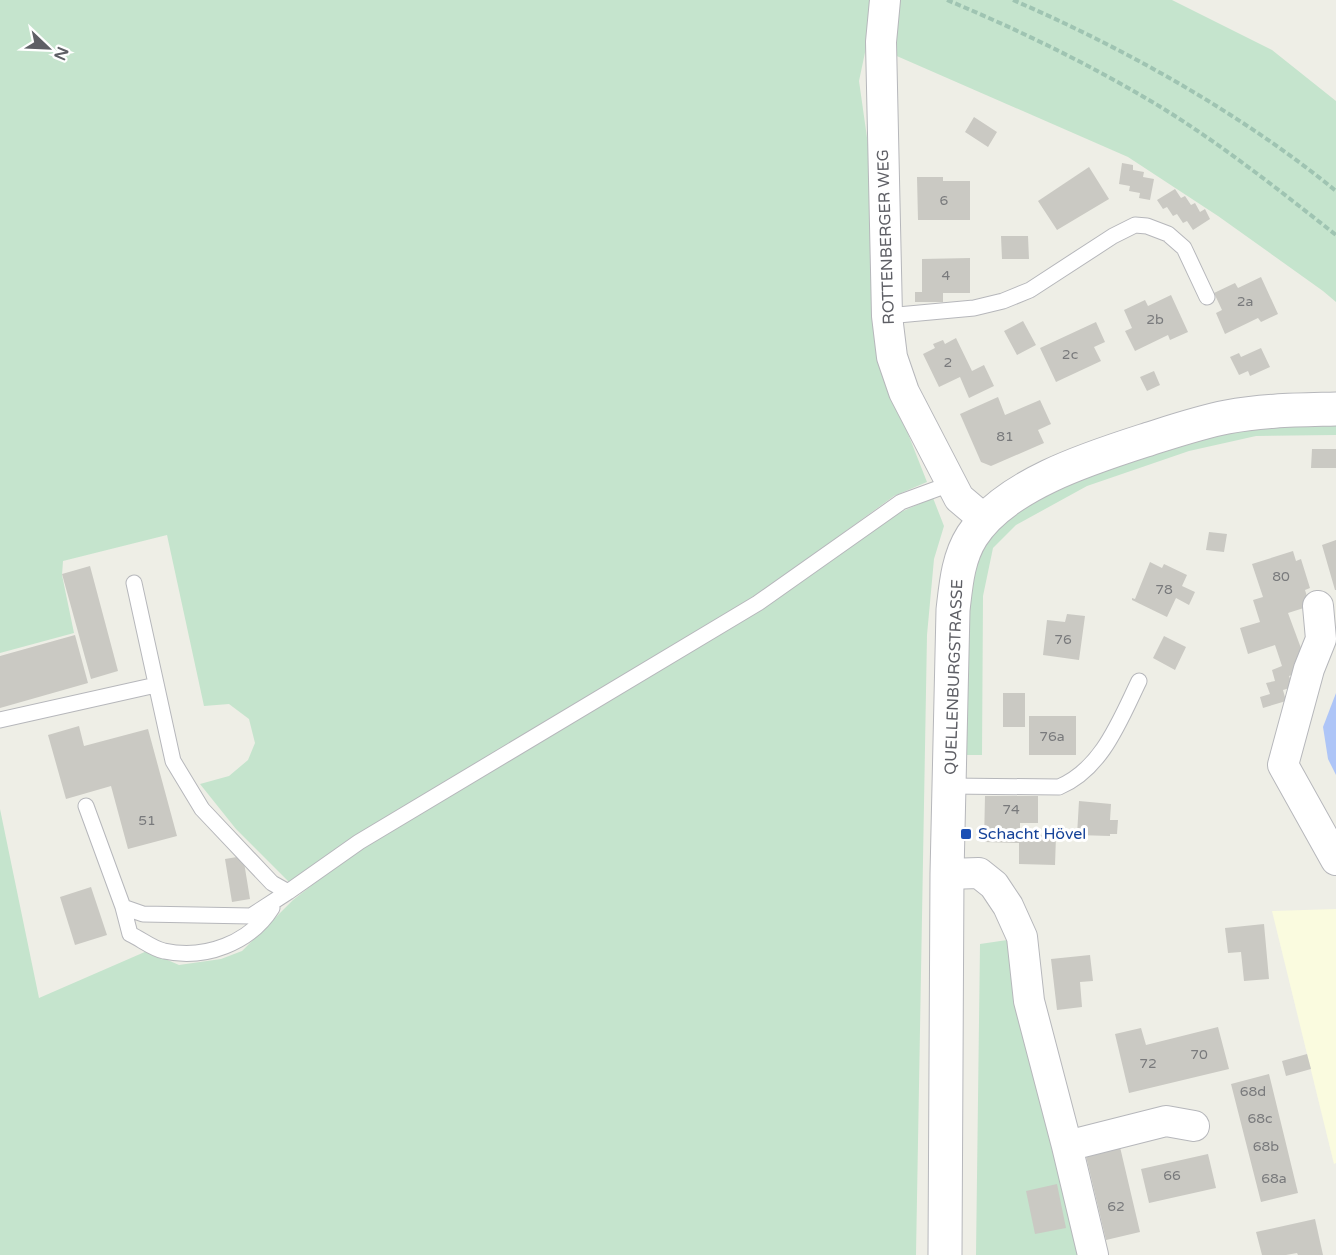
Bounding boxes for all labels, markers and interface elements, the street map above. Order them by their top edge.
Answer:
north arrow [18,18,78,78]
text: N [49,44,73,63]
street label: ROTTENBERGER WEG [873,149,899,325]
house number: 6 [940,192,949,209]
house number: 4 [942,267,951,284]
house number: 2a [1237,293,1253,310]
house number: 2b [1146,311,1164,328]
house number: 2c [1062,346,1078,363]
house number: 2 [944,354,952,371]
house number: 81 [996,428,1014,445]
house number: 80 [1272,568,1290,585]
street label: QUELLENBURGSTRASSE [941,579,967,775]
house number: 78 [1155,581,1173,598]
house number: 76 [1054,631,1072,648]
house number: 76a [1039,728,1065,745]
house number: 74 [1002,801,1020,818]
house number: 51 [138,812,156,829]
place label: Schacht Hövel [978,824,1086,844]
marker: Schacht Hövel [959,827,973,841]
house number: 70 [1190,1046,1208,1063]
house number: 72 [1139,1055,1157,1072]
house number: 68d [1240,1083,1266,1100]
house number: 68c [1247,1110,1273,1127]
house number: 68b [1253,1138,1279,1155]
house number: 66 [1163,1167,1181,1184]
house number: 68a [1261,1170,1287,1187]
house number: 62 [1107,1198,1125,1215]

